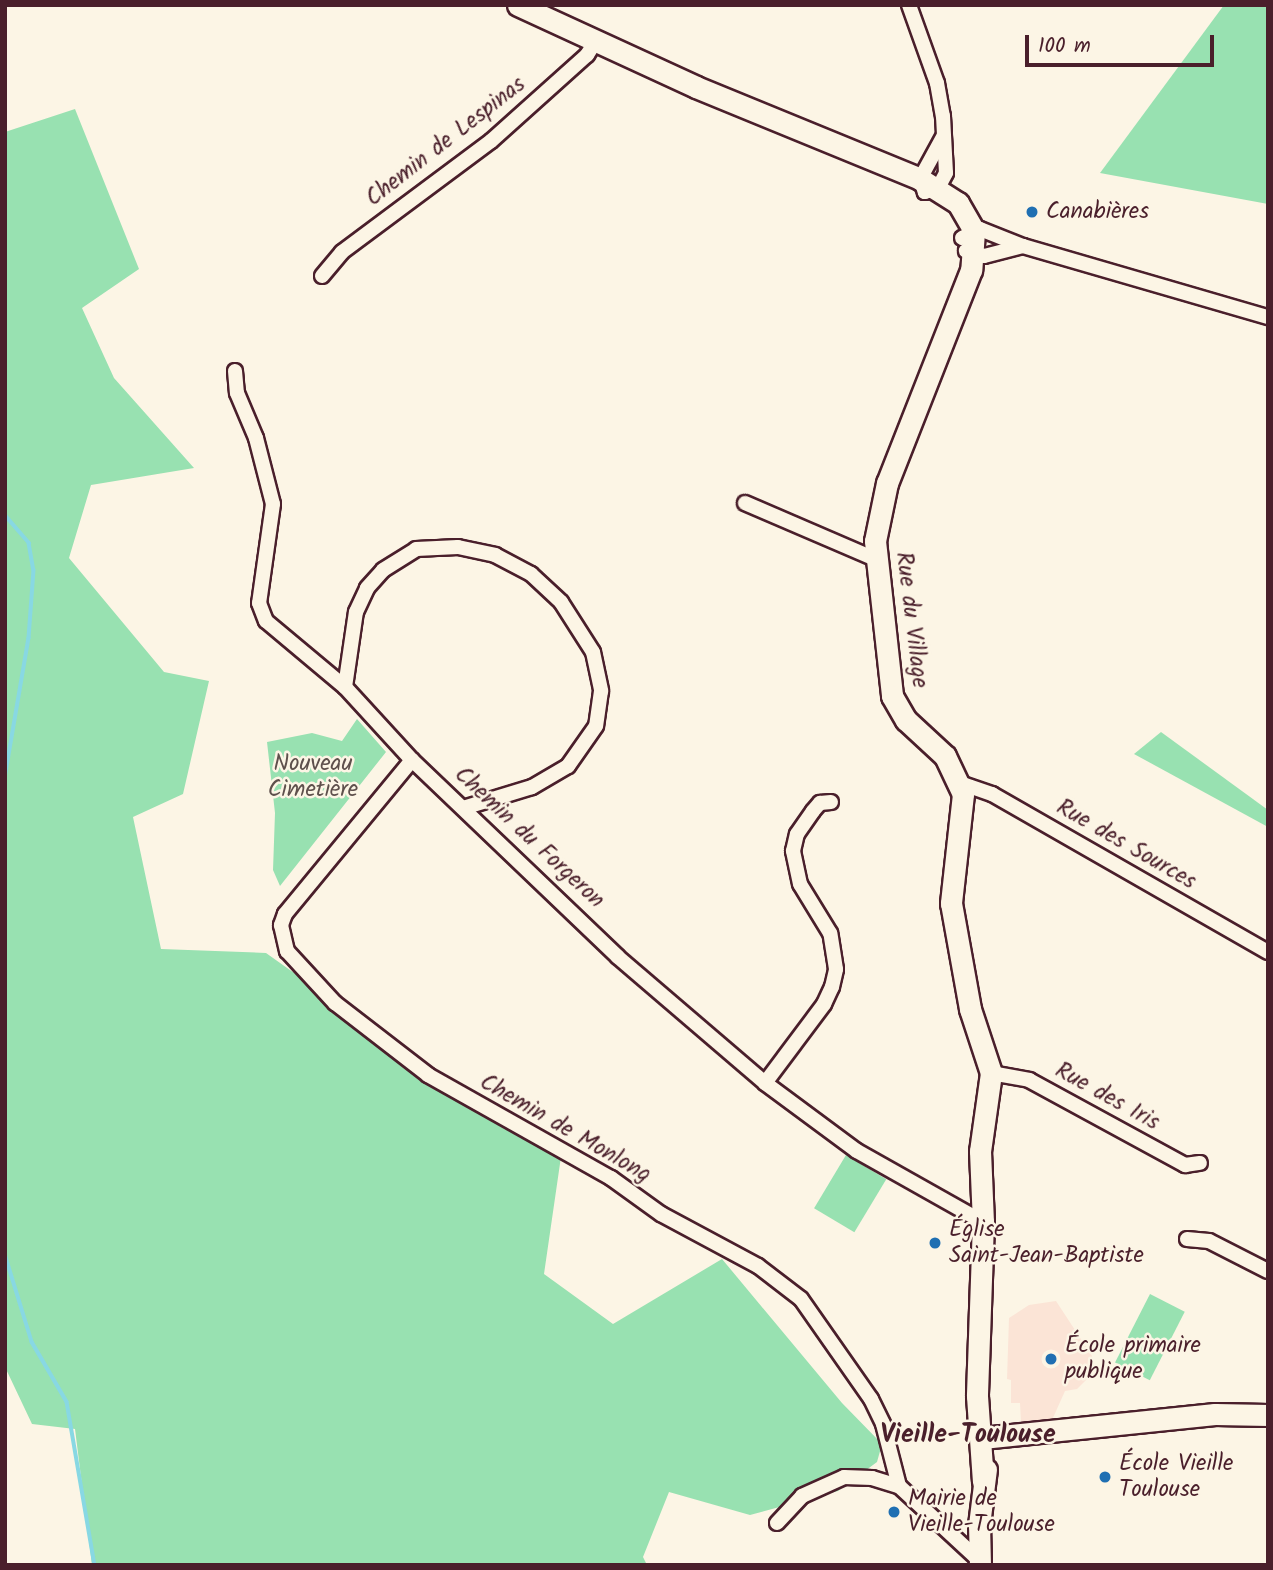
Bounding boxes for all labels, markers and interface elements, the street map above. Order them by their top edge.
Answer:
scale bar [1028,21,1217,65]
text: 100 m [1038,30,1091,63]
street label: Chemin de Lespinas [361,71,531,213]
place label: Canabières [1046,198,1149,226]
marker: Canabières [1024,204,1040,220]
street label: Rue du Village [889,550,933,690]
park label: Nouveau Cimetière [268,750,358,804]
street label: Chemin du Forgeron [448,761,610,915]
street label: Rue des Sources [1051,794,1201,896]
street label: Rue des Iris [1050,1057,1164,1137]
street label: Chemin de Monlong [475,1069,655,1189]
place label: Église Saint-Jean-Baptiste [949,1216,1144,1270]
marker: Église Saint-Jean-Baptiste [927,1235,943,1251]
place label: École primaire publique [1065,1332,1201,1386]
marker: École primaire publique [1043,1351,1059,1367]
district label: Vieille-Toulouse [880,1420,1056,1452]
place label: École Vieille Toulouse [1119,1450,1233,1504]
marker: École Vieille Toulouse [1097,1469,1113,1485]
place label: Mairie de Vieille-Toulouse [908,1485,1055,1539]
marker: Mairie de Vieille-Toulouse [886,1504,902,1520]

